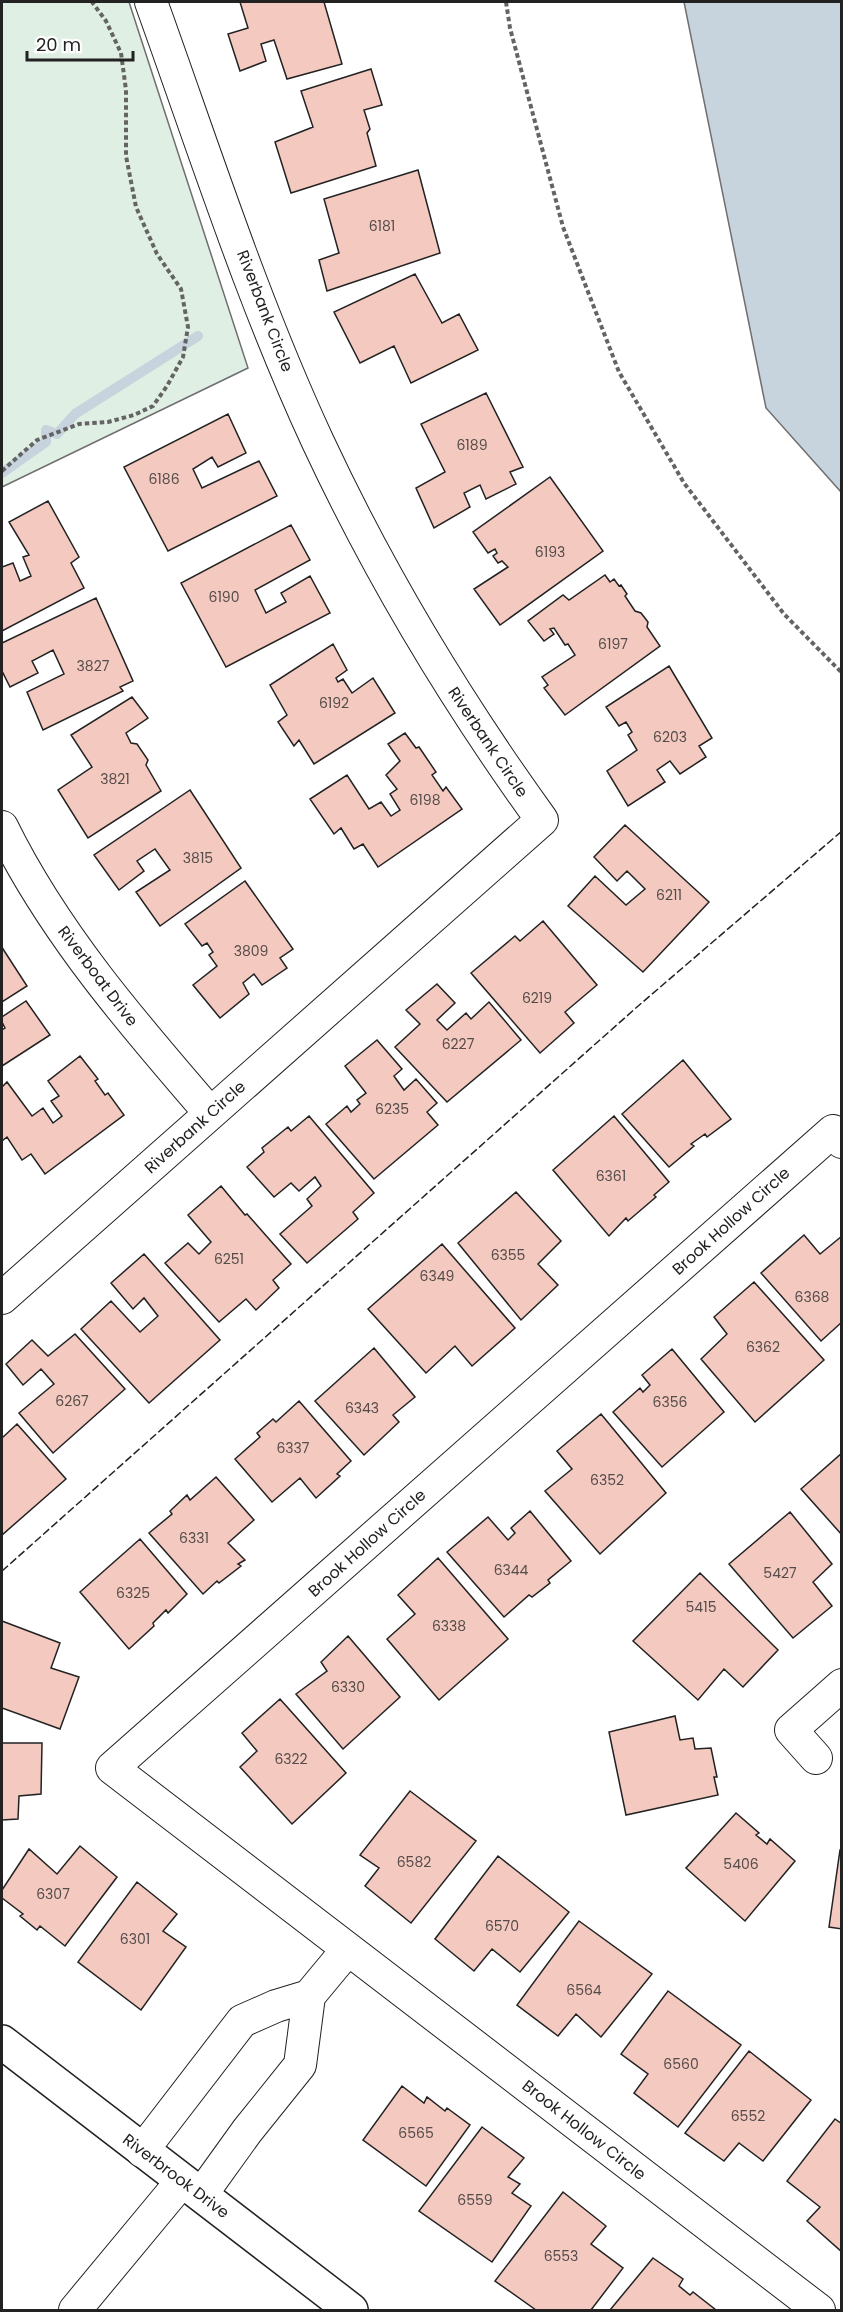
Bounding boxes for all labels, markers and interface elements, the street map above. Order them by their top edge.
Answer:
scale bar [27,24,134,62]
text: 20 m [36,32,81,57]
house number: 6181 [369,216,395,236]
street label: Riverbank Circle [231,247,299,375]
house number: 6189 [456,435,488,455]
house number: 6186 [148,469,180,489]
house number: 6193 [535,542,565,562]
house number: 6190 [209,587,239,607]
house number: 6197 [598,634,628,654]
house number: 3827 [77,656,110,676]
street label: Riverbank Circle [442,682,534,802]
house number: 6192 [319,693,349,713]
house number: 6203 [653,727,687,747]
house number: 3821 [100,769,130,789]
house number: 6198 [409,790,441,810]
house number: 3815 [183,848,213,868]
house number: 6211 [656,885,682,905]
street label: Riverboat Drive [53,921,144,1031]
house number: 3809 [234,941,268,961]
house number: 6219 [522,988,552,1008]
house number: 6227 [442,1034,475,1054]
street label: Riverbank Circle [139,1075,251,1179]
house number: 6235 [375,1099,409,1119]
street label: Brook Hollow Circle [667,1162,795,1280]
house number: 6361 [596,1166,626,1186]
house number: 6355 [491,1245,525,1265]
house number: 6251 [214,1249,244,1269]
house number: 6349 [420,1266,454,1286]
house number: 6368 [795,1287,830,1307]
house number: 6362 [746,1337,780,1357]
house number: 6267 [55,1391,89,1411]
house number: 6356 [653,1392,688,1412]
house number: 6343 [345,1398,379,1418]
house number: 6337 [276,1438,310,1458]
house number: 6352 [590,1470,624,1490]
street label: Brook Hollow Circle [303,1484,431,1602]
house number: 6331 [179,1528,209,1548]
house number: 6344 [494,1560,529,1580]
house number: 5427 [763,1563,797,1583]
house number: 6325 [116,1583,150,1603]
house number: 5415 [686,1597,716,1617]
house number: 6338 [432,1616,466,1636]
house number: 6330 [331,1677,365,1697]
house number: 6322 [274,1749,308,1769]
house number: 6582 [397,1852,431,1872]
house number: 5406 [723,1854,759,1874]
house number: 6307 [36,1884,70,1904]
house number: 6570 [485,1916,519,1936]
house number: 6301 [120,1929,150,1949]
house number: 6564 [566,1980,602,2000]
house number: 6560 [663,2054,699,2074]
street label: Brook Hollow Circle [517,2074,651,2186]
house number: 6552 [731,2106,765,2126]
house number: 6565 [398,2123,434,2143]
street label: Riverbrook Drive [118,2128,234,2224]
house number: 6559 [457,2190,493,2210]
house number: 6553 [544,2246,578,2266]

